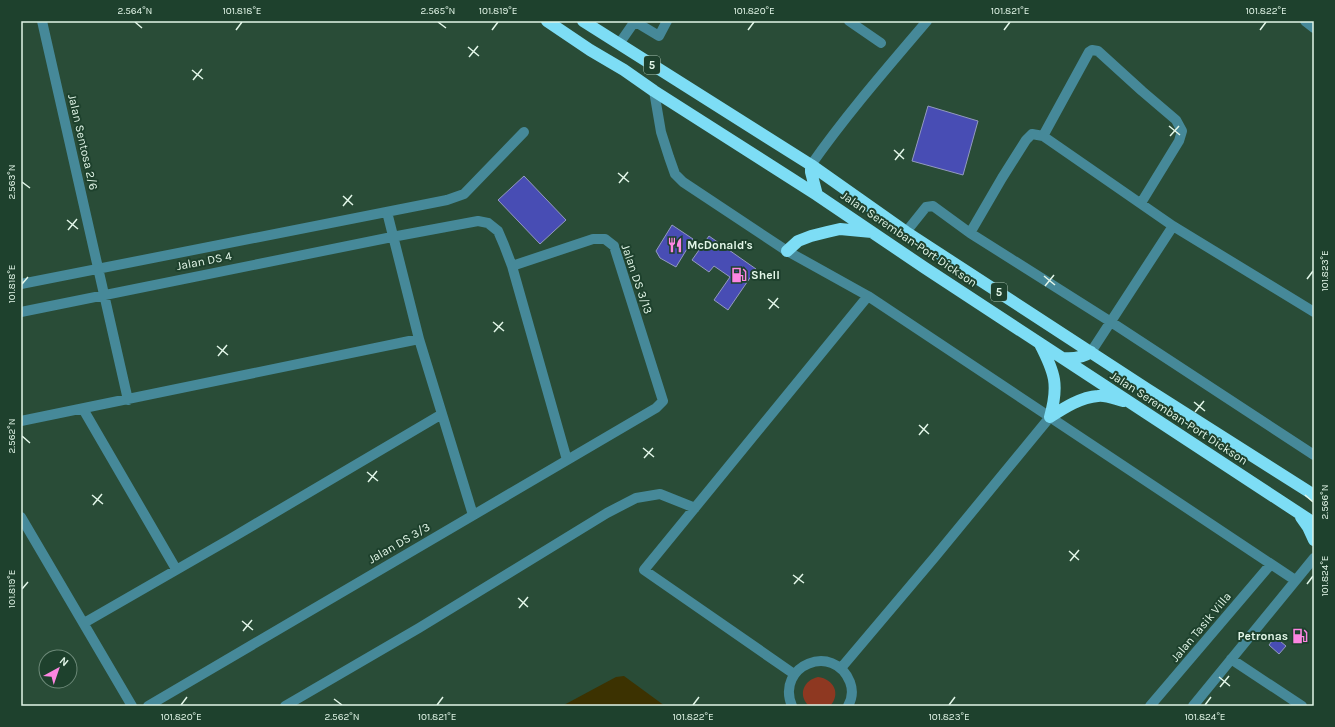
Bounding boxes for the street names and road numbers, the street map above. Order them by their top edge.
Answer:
road number: 5 [644,56,660,74]
street label: Jalan Sentosa 2/6 [65,93,101,191]
street label: Jalan Seremban-Port Dickson [838,188,980,290]
street label: Jalan DS 3/13 [619,242,655,316]
street label: Jalan DS 4 [175,249,233,273]
road number: 5 [991,283,1007,301]
street label: Jalan Seremban-Port Dickson [1108,368,1250,468]
street label: Jalan DS 3/3 [366,520,432,566]
street label: Jalan Tasik Villa [1168,589,1234,665]

